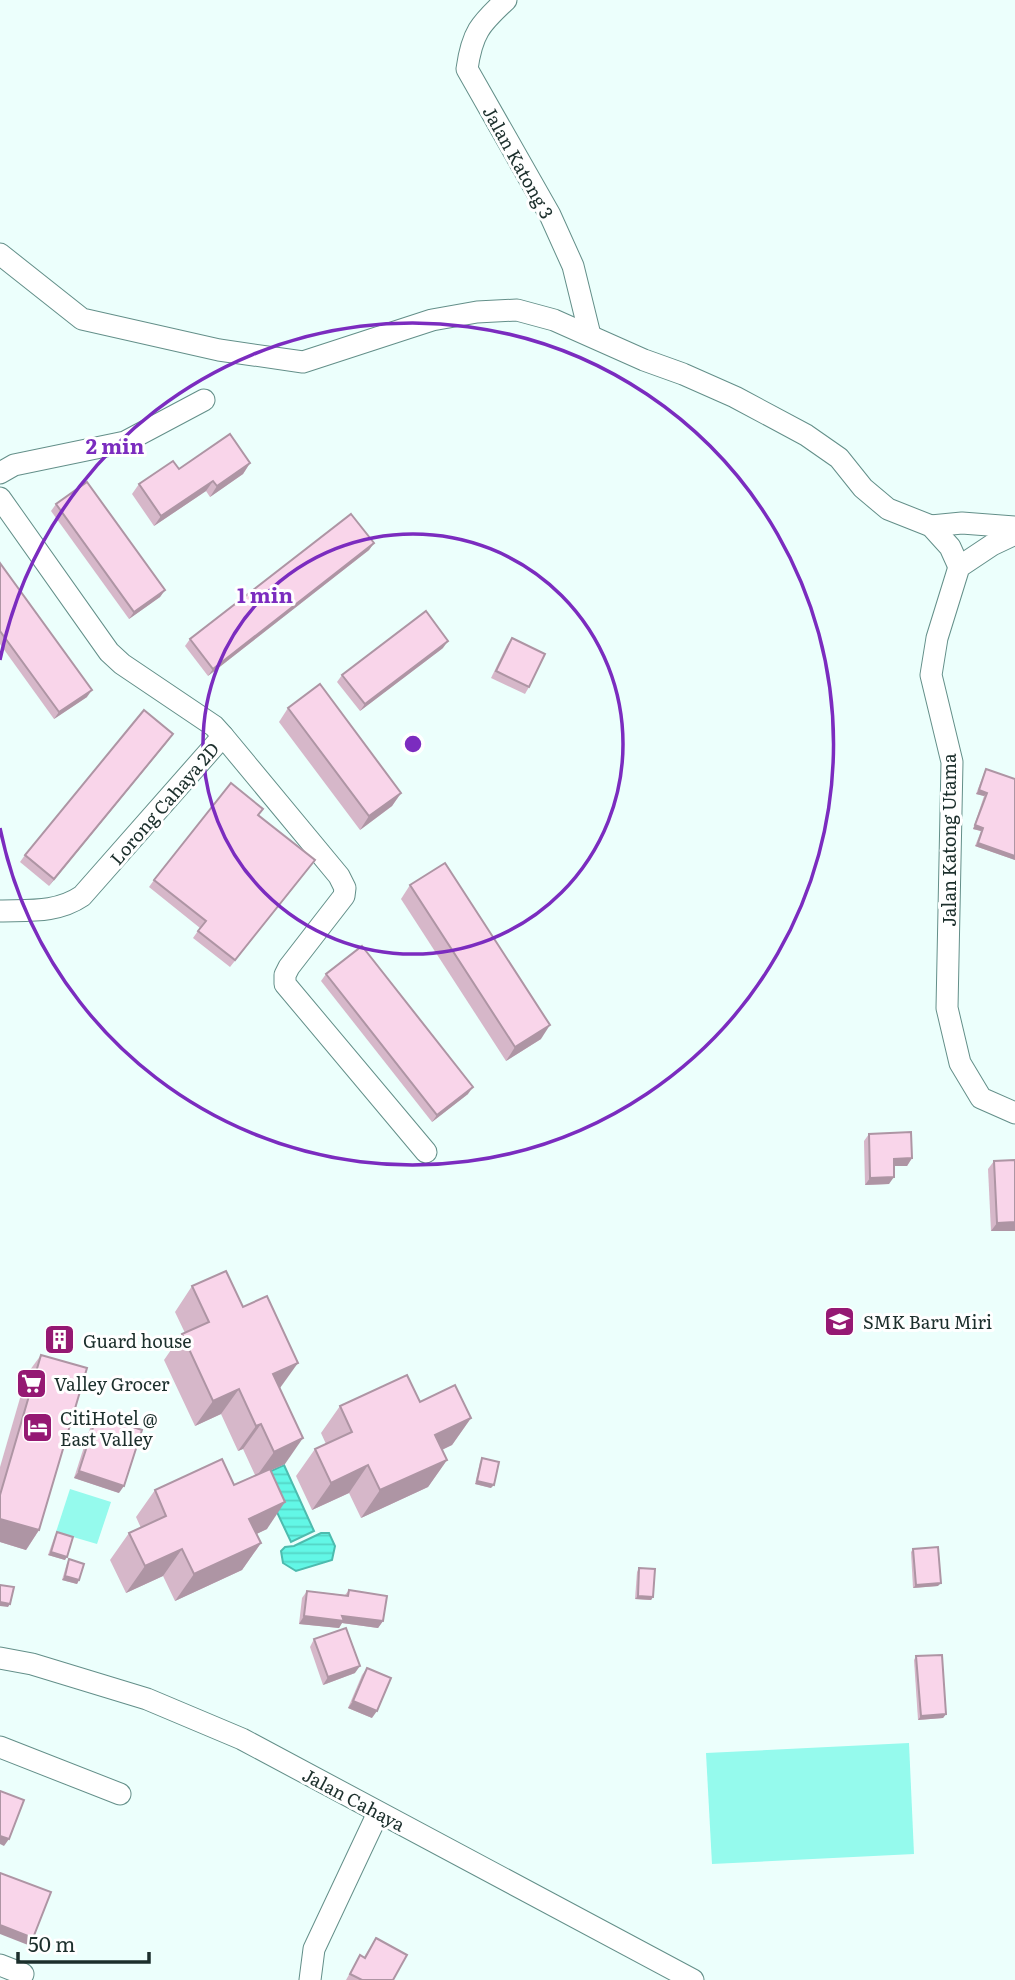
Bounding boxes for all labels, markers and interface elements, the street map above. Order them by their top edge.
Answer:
street label: Jalan Katong 3 [477,101,561,223]
text: 2 min [86,429,145,460]
text: 1 min [237,578,293,609]
centre of rings [401,732,425,756]
street label: Lorong Cahaya 2D [103,736,225,870]
street label: Jalan Katong Utama [935,753,962,927]
school or university icon: SMK Baru Miri [823,1304,857,1338]
place label: SMK Baru Miri [863,1308,992,1335]
building icon: Guard house [43,1323,77,1357]
place label: Guard house [83,1327,192,1354]
supermarket icon: Valley Grocer [14,1366,48,1400]
place label: Valley Grocer [54,1370,170,1397]
place label: CitiHotel @ East Valley [60,1404,158,1452]
hotel icon: CitiHotel @ East Valley [20,1410,54,1444]
street label: Jalan Cahaya [298,1761,410,1837]
scale bar [18,1920,149,1964]
text: 50 m [28,1927,75,1958]

